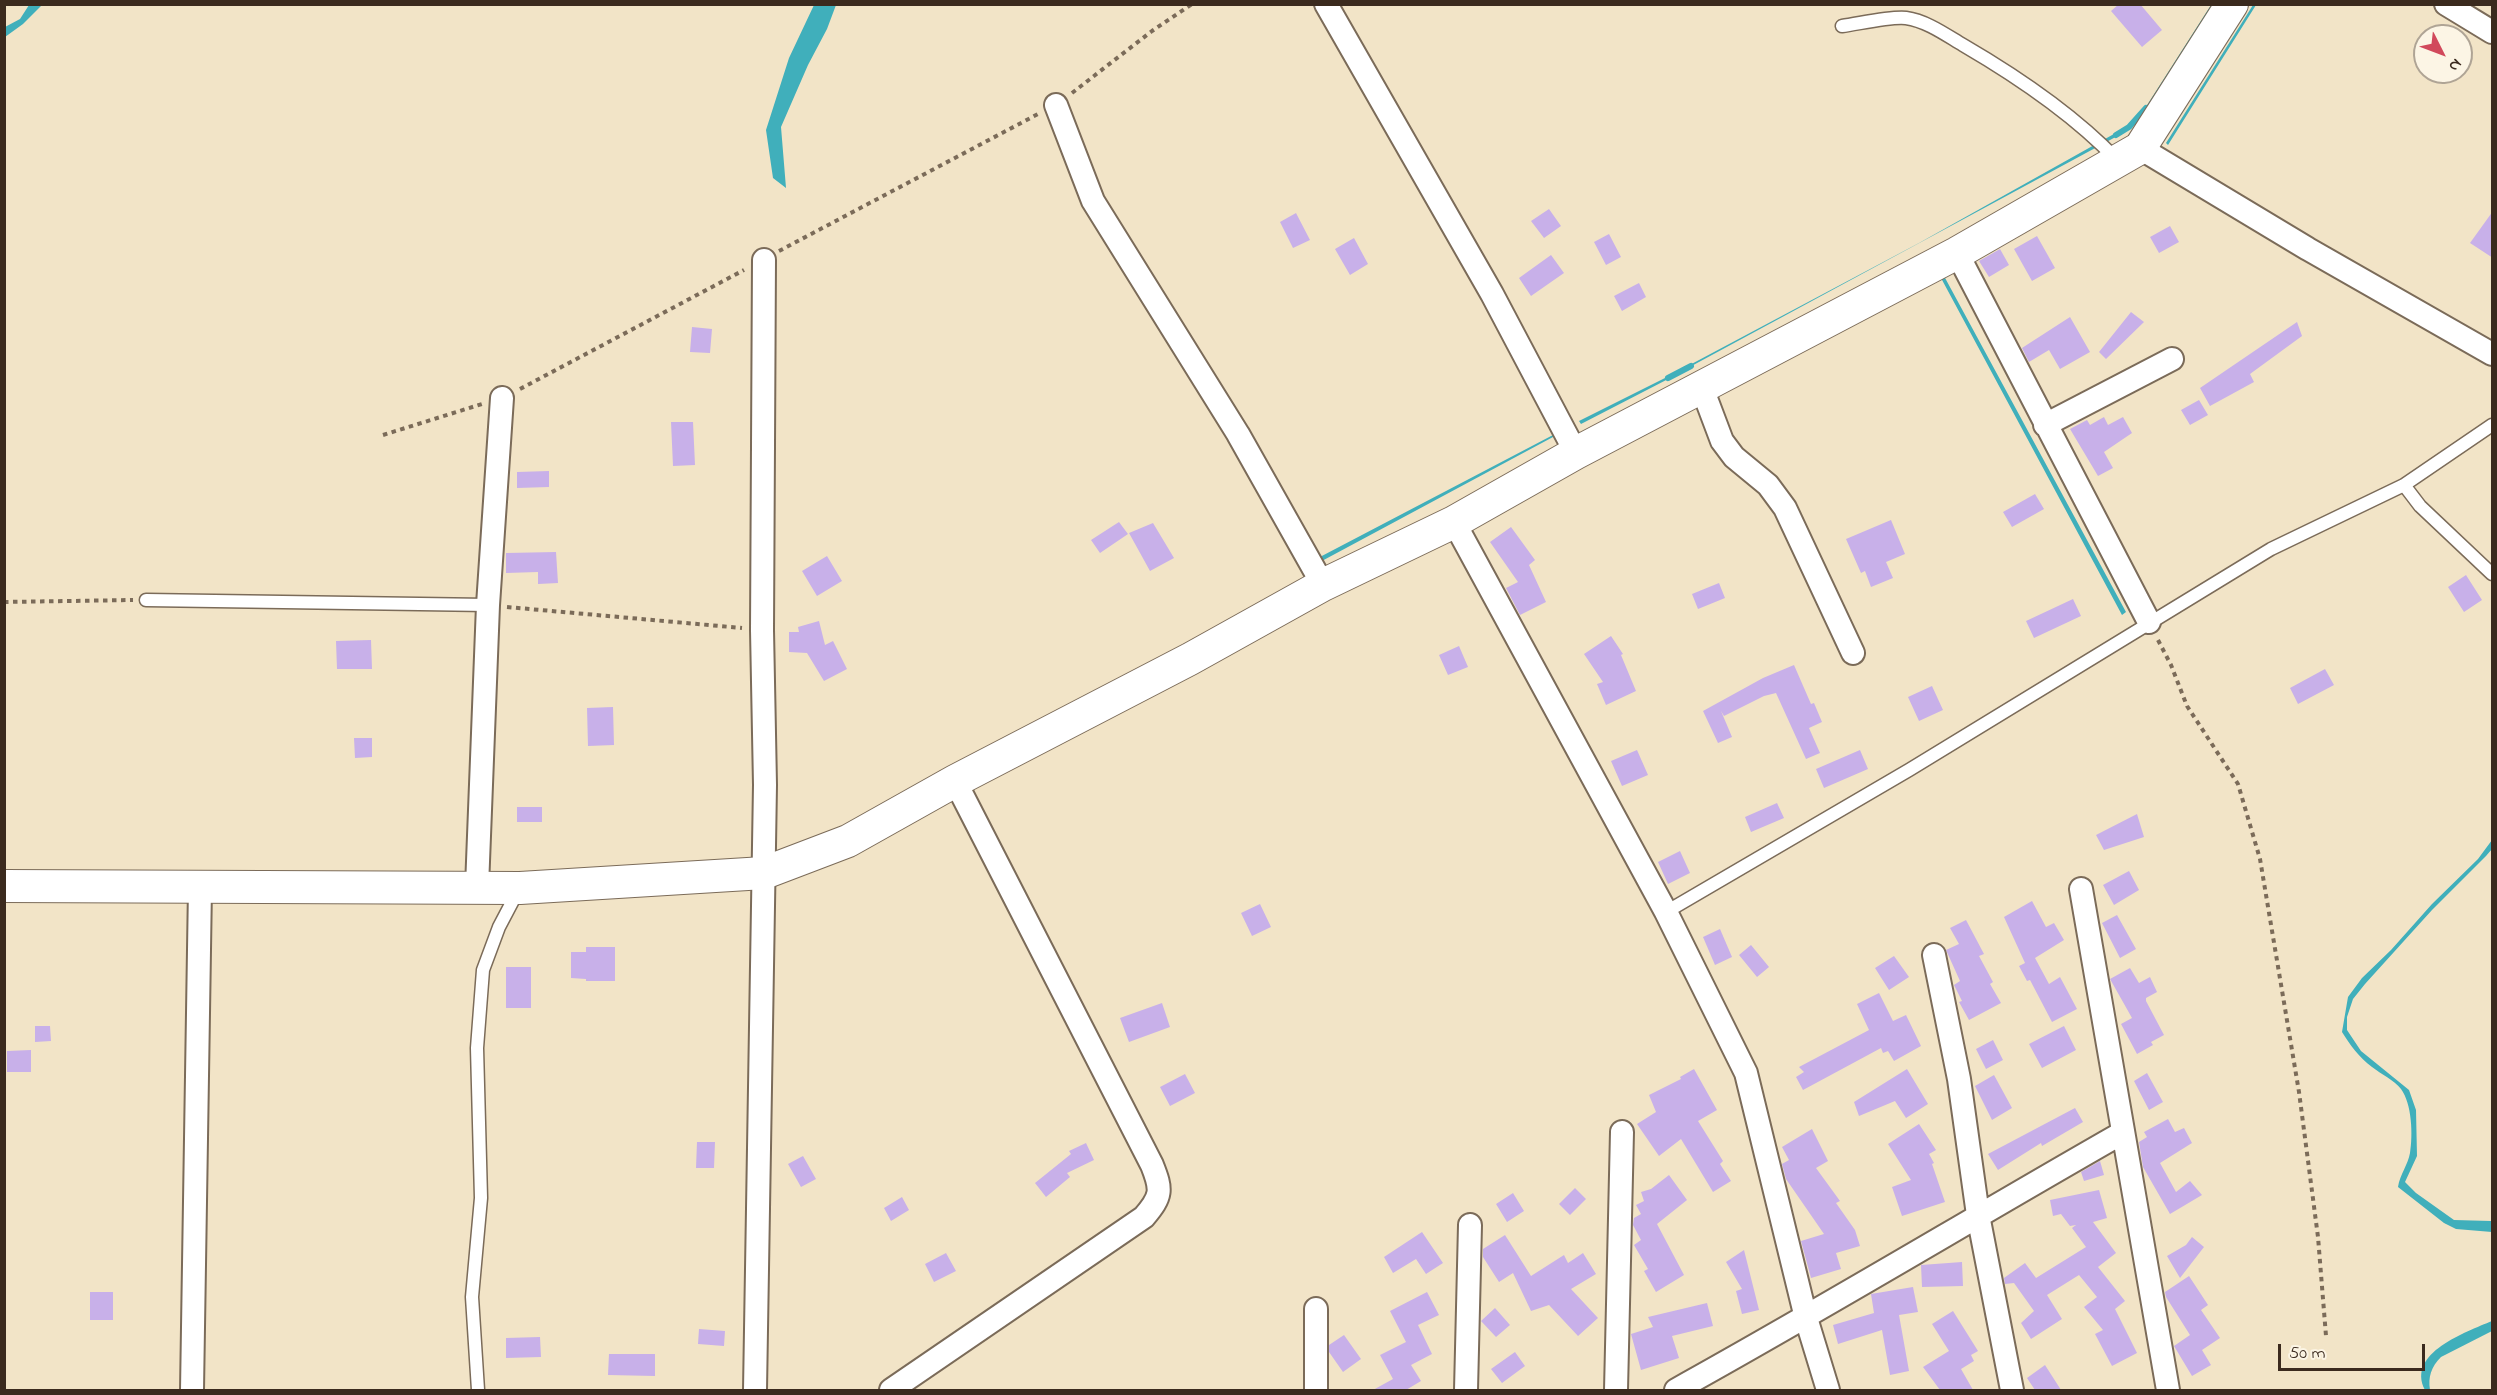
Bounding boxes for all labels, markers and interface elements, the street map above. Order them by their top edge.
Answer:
north arrow [2413,24,2473,84]
text: N [2442,53,2467,77]
scale bar [2281,1332,2428,1370]
text: 50 m [2289,1341,2326,1367]

